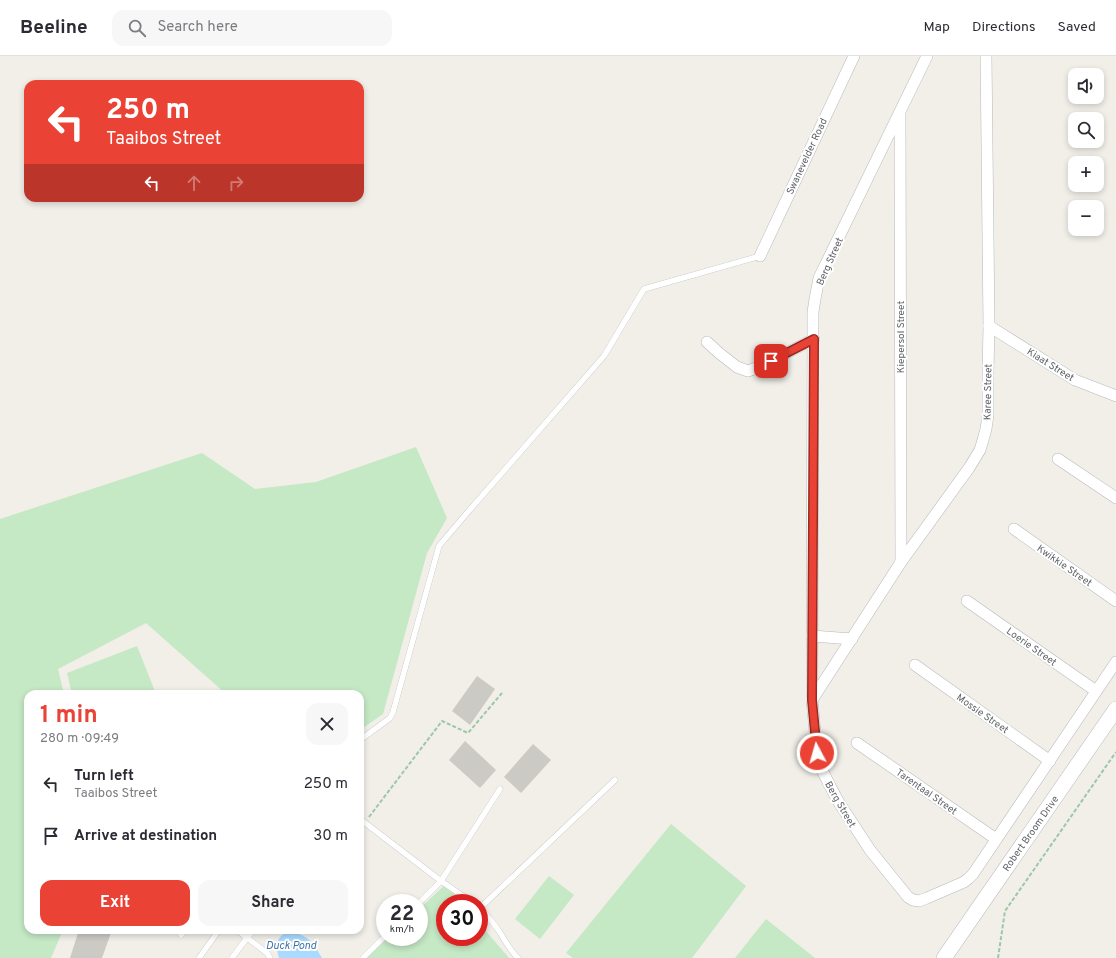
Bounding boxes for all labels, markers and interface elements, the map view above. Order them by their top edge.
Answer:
search box [112,10,392,46]
text: Beeline [20,16,88,40]
icon: search [126,17,148,39]
text: Search here [158,18,238,37]
text: Map [924,19,950,36]
text: Directions [972,19,1036,36]
text: Saved [1058,19,1096,36]
map controls [1068,68,1104,236]
button: sound [1068,68,1104,104]
text: 250 m [106,93,190,129]
icon: left [40,96,92,148]
button: search [1068,112,1104,148]
street label: Swanevelder Road [784,116,831,197]
text: Taaibos Street [106,128,221,151]
button: + [1068,156,1104,192]
icon: left [141,172,163,194]
icon: ahead [183,172,205,194]
icon: right [225,172,247,194]
button: − [1068,200,1104,236]
street label: Berg Street [814,235,847,288]
street label: Kiepersol Street [895,301,908,373]
pin [754,344,788,378]
street label: Kiaat Street [1024,346,1076,385]
icon: arrive [760,350,782,372]
street label: Karee Street [982,364,995,420]
street label: Kwikkie Street [1034,542,1094,590]
street label: Loerie Street [1003,625,1059,669]
street label: Mossie Street [954,691,1011,737]
text: 1 min [40,701,98,731]
button: close [306,703,348,745]
text: 280 m · 09:49 [40,731,119,747]
position arrow [796,732,838,774]
street label: Tarentaal Street [893,766,960,818]
text: Turn left [74,767,134,786]
icon: left [40,773,62,795]
text: 250 m [304,775,348,794]
street label: Berg Street [821,779,858,830]
text: Taaibos Street [74,786,157,802]
street label: Robert Broom Drive [1000,794,1062,874]
icon: arrive [40,825,62,847]
text: Arrive at destination [74,827,217,846]
text: 30 m [313,827,348,846]
button: Exit [40,880,190,926]
button: Share [198,880,348,926]
speed limit sign: 30 [436,894,488,946]
text: 22 [390,902,414,928]
text: km/h [390,923,414,936]
water label: Duck Pond [266,939,317,953]

